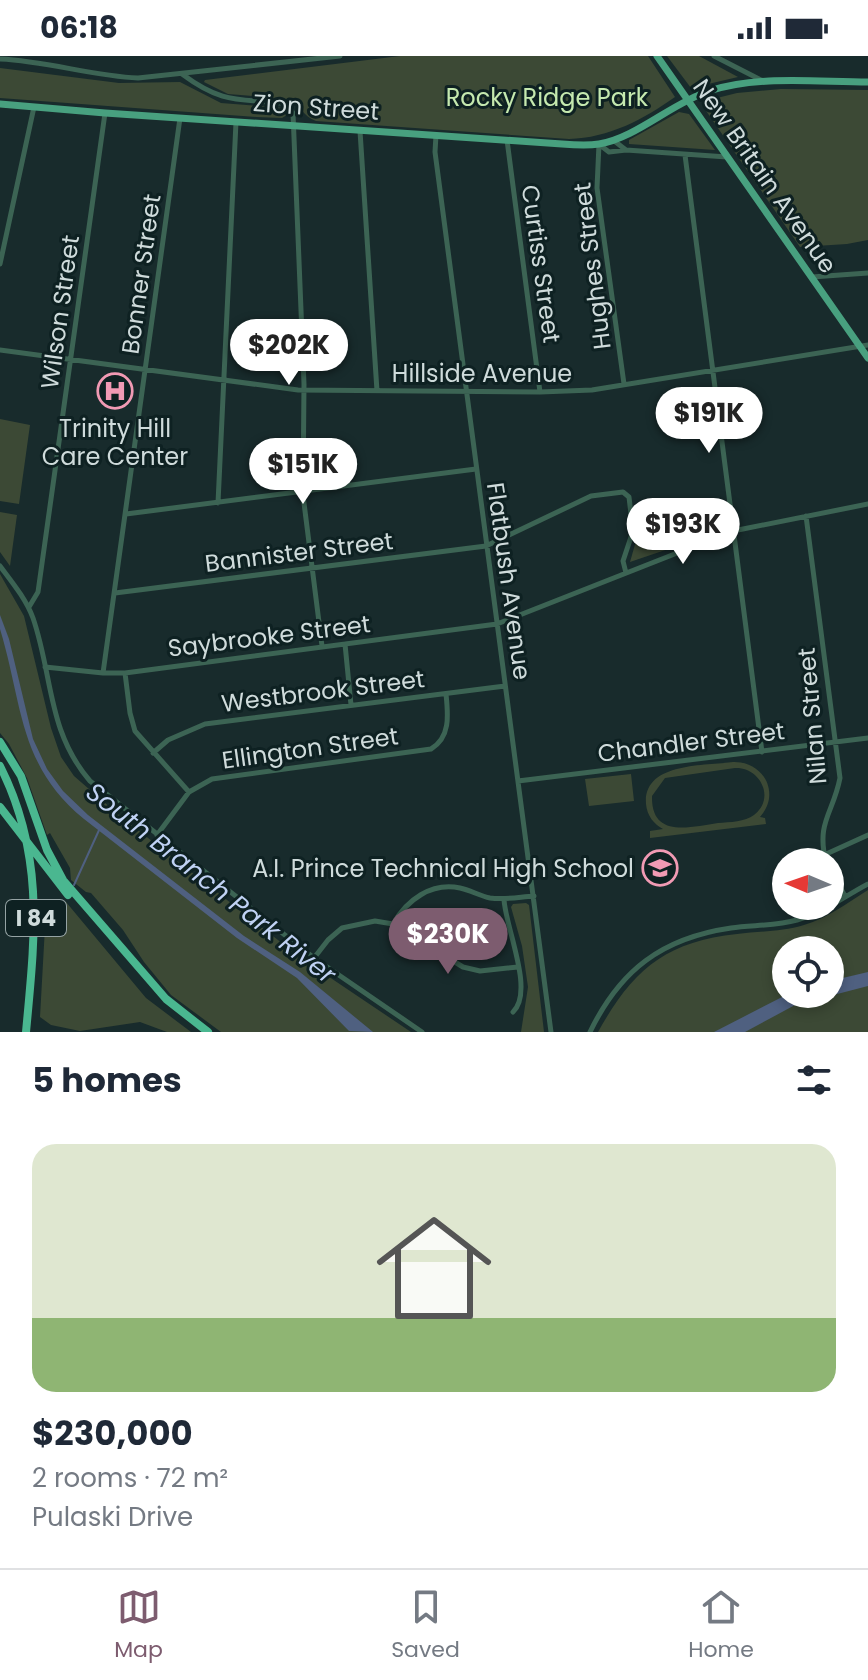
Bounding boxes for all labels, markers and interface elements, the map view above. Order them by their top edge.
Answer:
text: 06:18 [40,6,118,49]
street label: New Britain Avenue [685,72,845,280]
park label: Rocky Ridge Park [446,81,649,114]
street label: Zion Street [252,86,380,128]
street label: Hughes Street [565,181,619,351]
street label: Curtiss Street [514,183,568,345]
street label: Bonner Street [113,192,169,356]
street label: Wilson Street [33,233,87,391]
pin: $202K [233,319,345,387]
text: $202K [248,327,330,363]
street label: Hillside Avenue [392,357,572,390]
hospital icon: Trinity Hill Care Center [96,372,134,410]
pin: $191K [653,387,765,455]
text: $191K [674,395,744,431]
place label: Trinity Hill Care Center [42,412,188,473]
pin: $151K [247,438,359,506]
text: $151K [267,446,339,482]
street label: Flatbush Avenue [479,480,539,682]
pin: $193K [627,498,739,566]
text: $193K [645,506,721,542]
street label: Bannister Street [203,524,395,580]
street label: Saybrooke Street [166,607,372,665]
street label: Nilan Street [790,646,834,786]
street label: Westbrook Street [219,662,427,720]
street label: Chandler Street [596,714,786,770]
street label: Ellington Street [220,719,400,777]
water label: South Branch Park River [78,774,345,993]
north arrow [772,848,844,920]
map controls [772,848,844,1008]
school or university icon: A.I. Prince Technical High School [641,849,679,887]
place label: A.I. Prince Technical High School [252,852,634,885]
road number: I 84 [6,900,66,936]
pin: $230K [392,908,504,976]
text: $230K [407,916,489,952]
button: locate [772,936,844,1008]
text: 5 homes [32,1056,182,1104]
icon: filters [792,1058,836,1102]
icon: home [362,1196,506,1340]
text: $230,000 [32,1409,193,1457]
text: 2 rooms · 72 m² [32,1460,228,1496]
text: Pulaski Drive [32,1499,193,1535]
tab: Map [114,1585,163,1666]
tab: Saved [391,1585,460,1666]
tab: Home [688,1585,754,1666]

